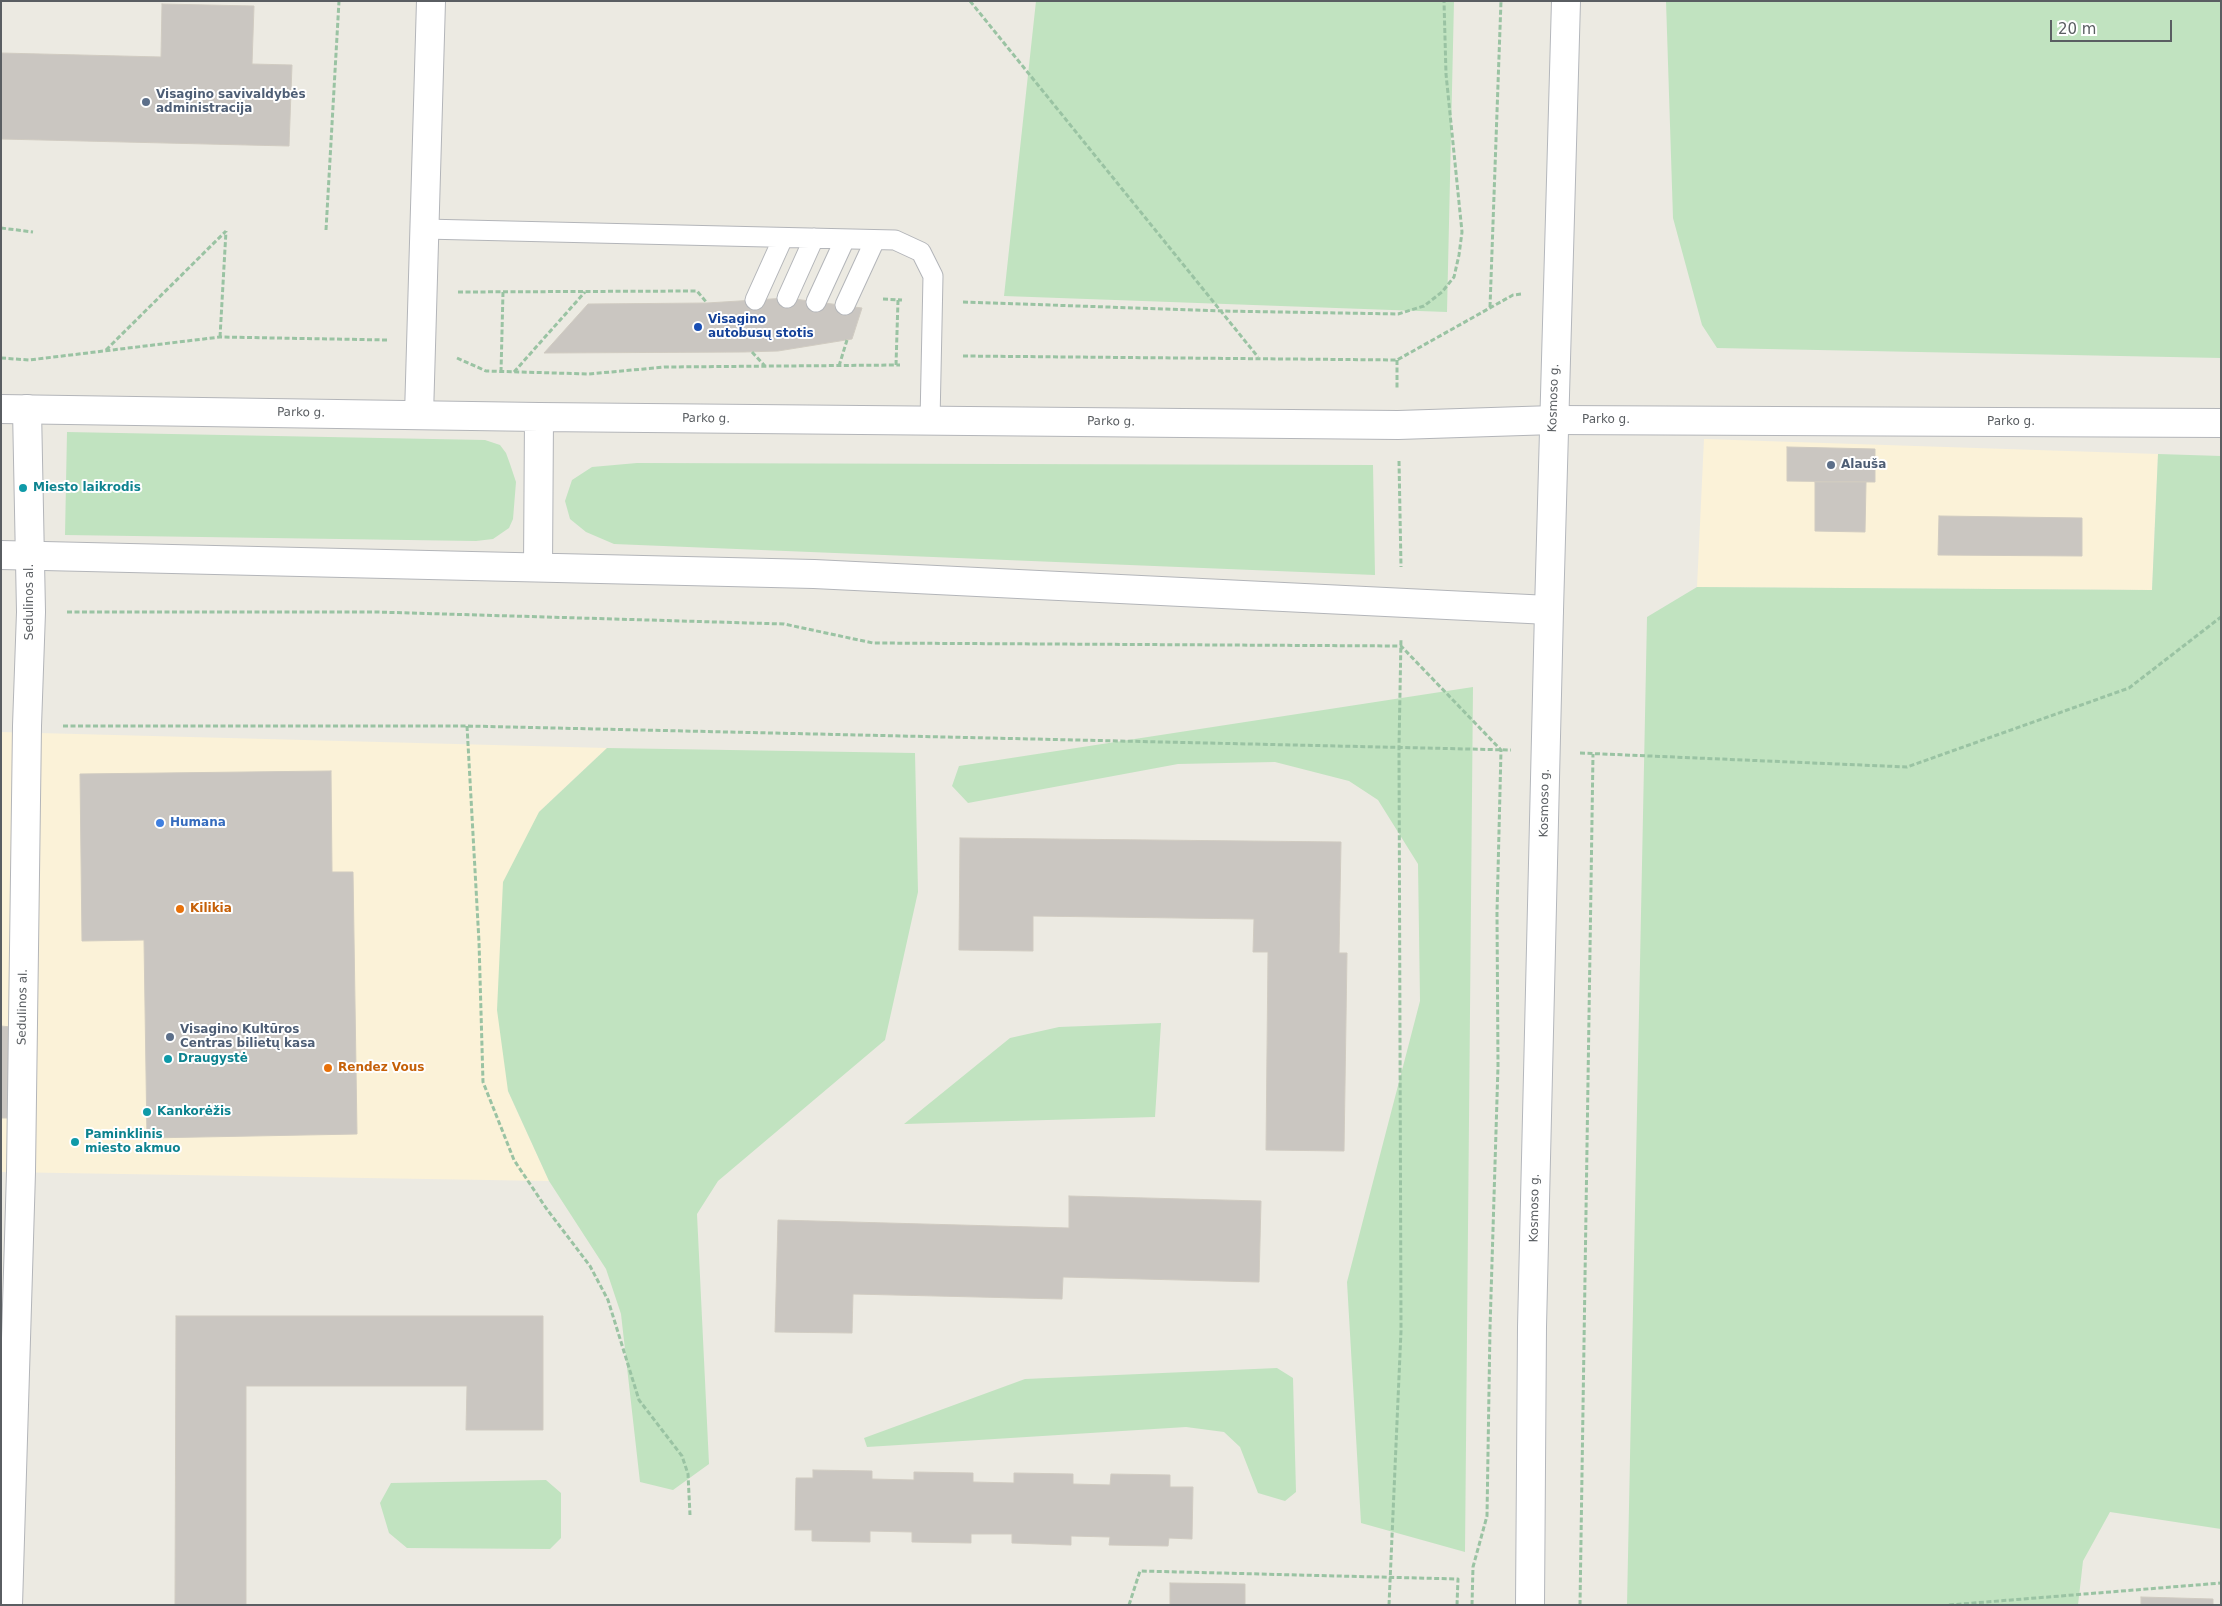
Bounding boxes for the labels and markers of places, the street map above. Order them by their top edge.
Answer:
place label: Visagino savivaldybės administracija [156,88,306,116]
marker: Visagino savivaldybės administracija [140,96,152,108]
place label: Visagino autobusų stotis [708,313,814,341]
marker: Visagino autobusų stotis [692,321,704,333]
place label: Alauša [1841,458,1886,472]
marker: Alauša [1825,459,1837,471]
place label: Miesto laikrodis [33,481,141,495]
marker: Miesto laikrodis [17,482,29,494]
place label: Humana [170,816,226,830]
marker: Humana [154,817,166,829]
place label: Kilikia [190,902,232,916]
marker: Kilikia [174,903,186,915]
place label: Visagino Kultūros Centras bilietų kasa [180,1023,315,1051]
marker: Visagino Kultūros Centras bilietų kasa [164,1031,176,1043]
place label: Draugystė [178,1052,248,1066]
marker: Draugystė [162,1053,174,1065]
place label: Rendez Vous [338,1061,424,1075]
marker: Rendez Vous [322,1062,334,1074]
place label: Kankorėžis [157,1105,231,1119]
marker: Kankorėžis [141,1106,153,1118]
place label: Paminklinis miesto akmuo [85,1128,180,1156]
marker: Paminklinis miesto akmuo [69,1136,81,1148]

